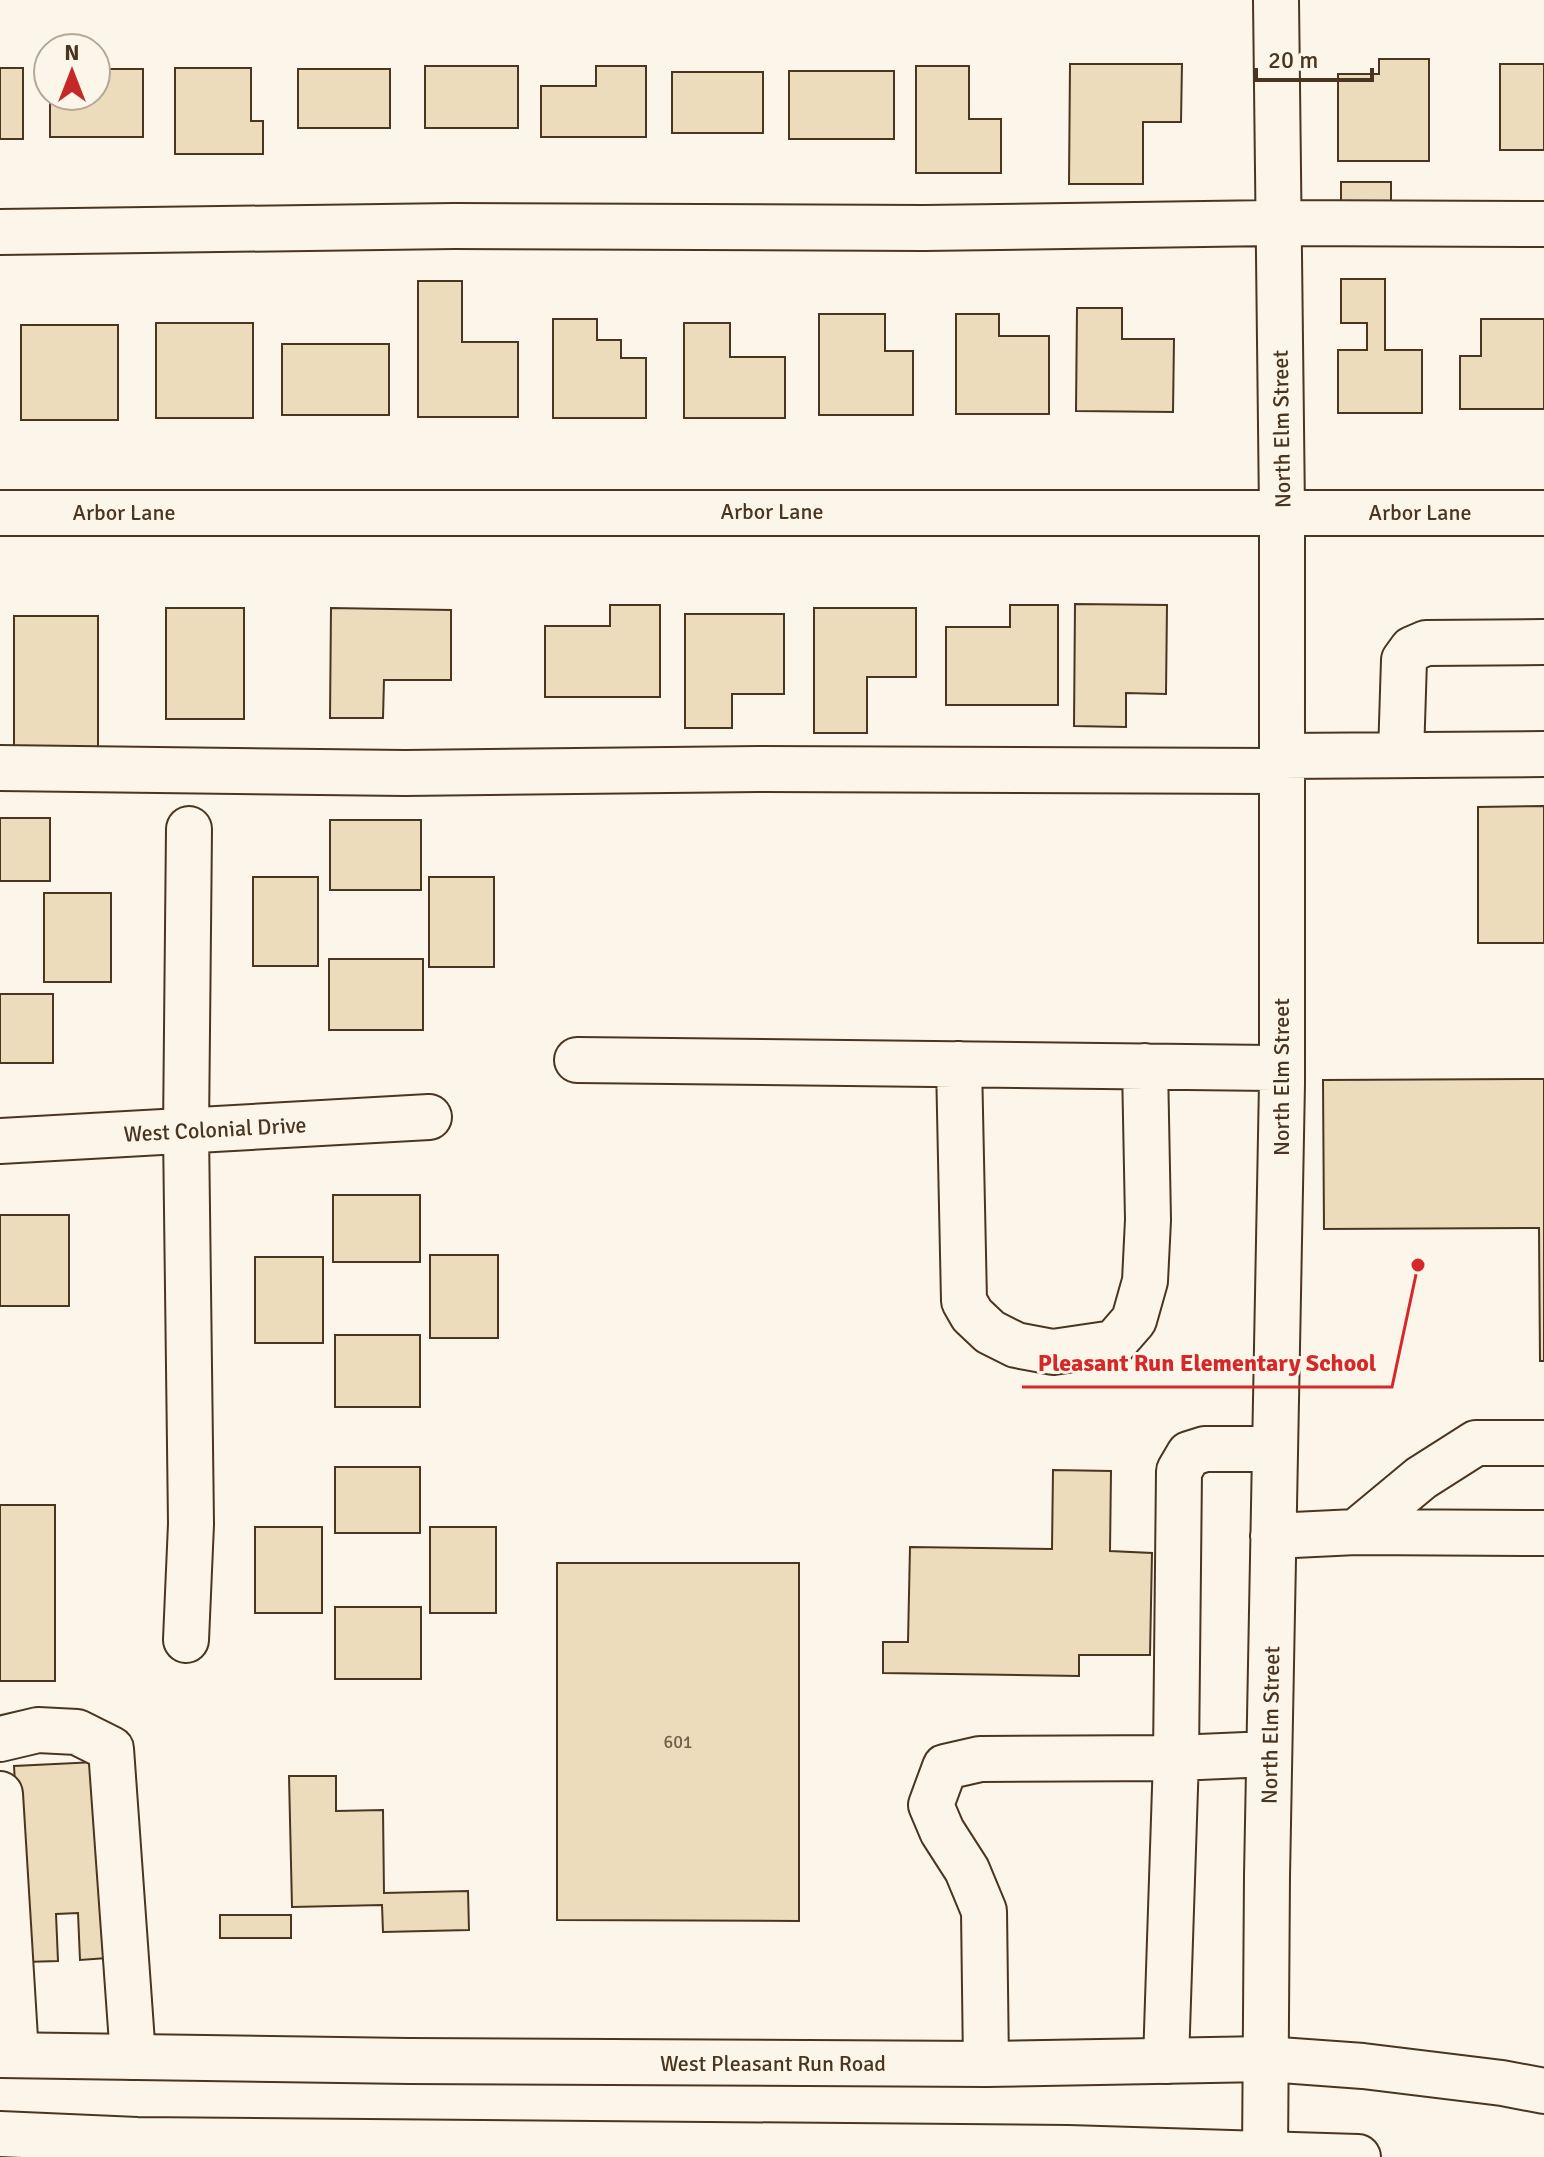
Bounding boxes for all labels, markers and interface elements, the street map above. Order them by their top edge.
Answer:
north arrow [32,32,112,112]
scale bar [1256,32,1372,82]
text: N [64,39,80,66]
text: 20 m [1268,45,1318,75]
street label: North Elm Street [1267,349,1296,508]
street label: Arbor Lane [721,498,823,525]
street label: Arbor Lane [73,499,175,526]
street label: Arbor Lane [1369,499,1471,526]
street label: North Elm Street [1268,998,1295,1156]
street label: West Colonial Drive [123,1111,307,1148]
callout: Pleasant Run Elementary School [1022,1339,1392,1387]
text: Pleasant Run Elementary School [1038,1348,1377,1378]
street label: North Elm Street [1256,1645,1285,1804]
house number: 601 [663,1731,693,1753]
street label: West Pleasant Run Road [660,2050,886,2077]

